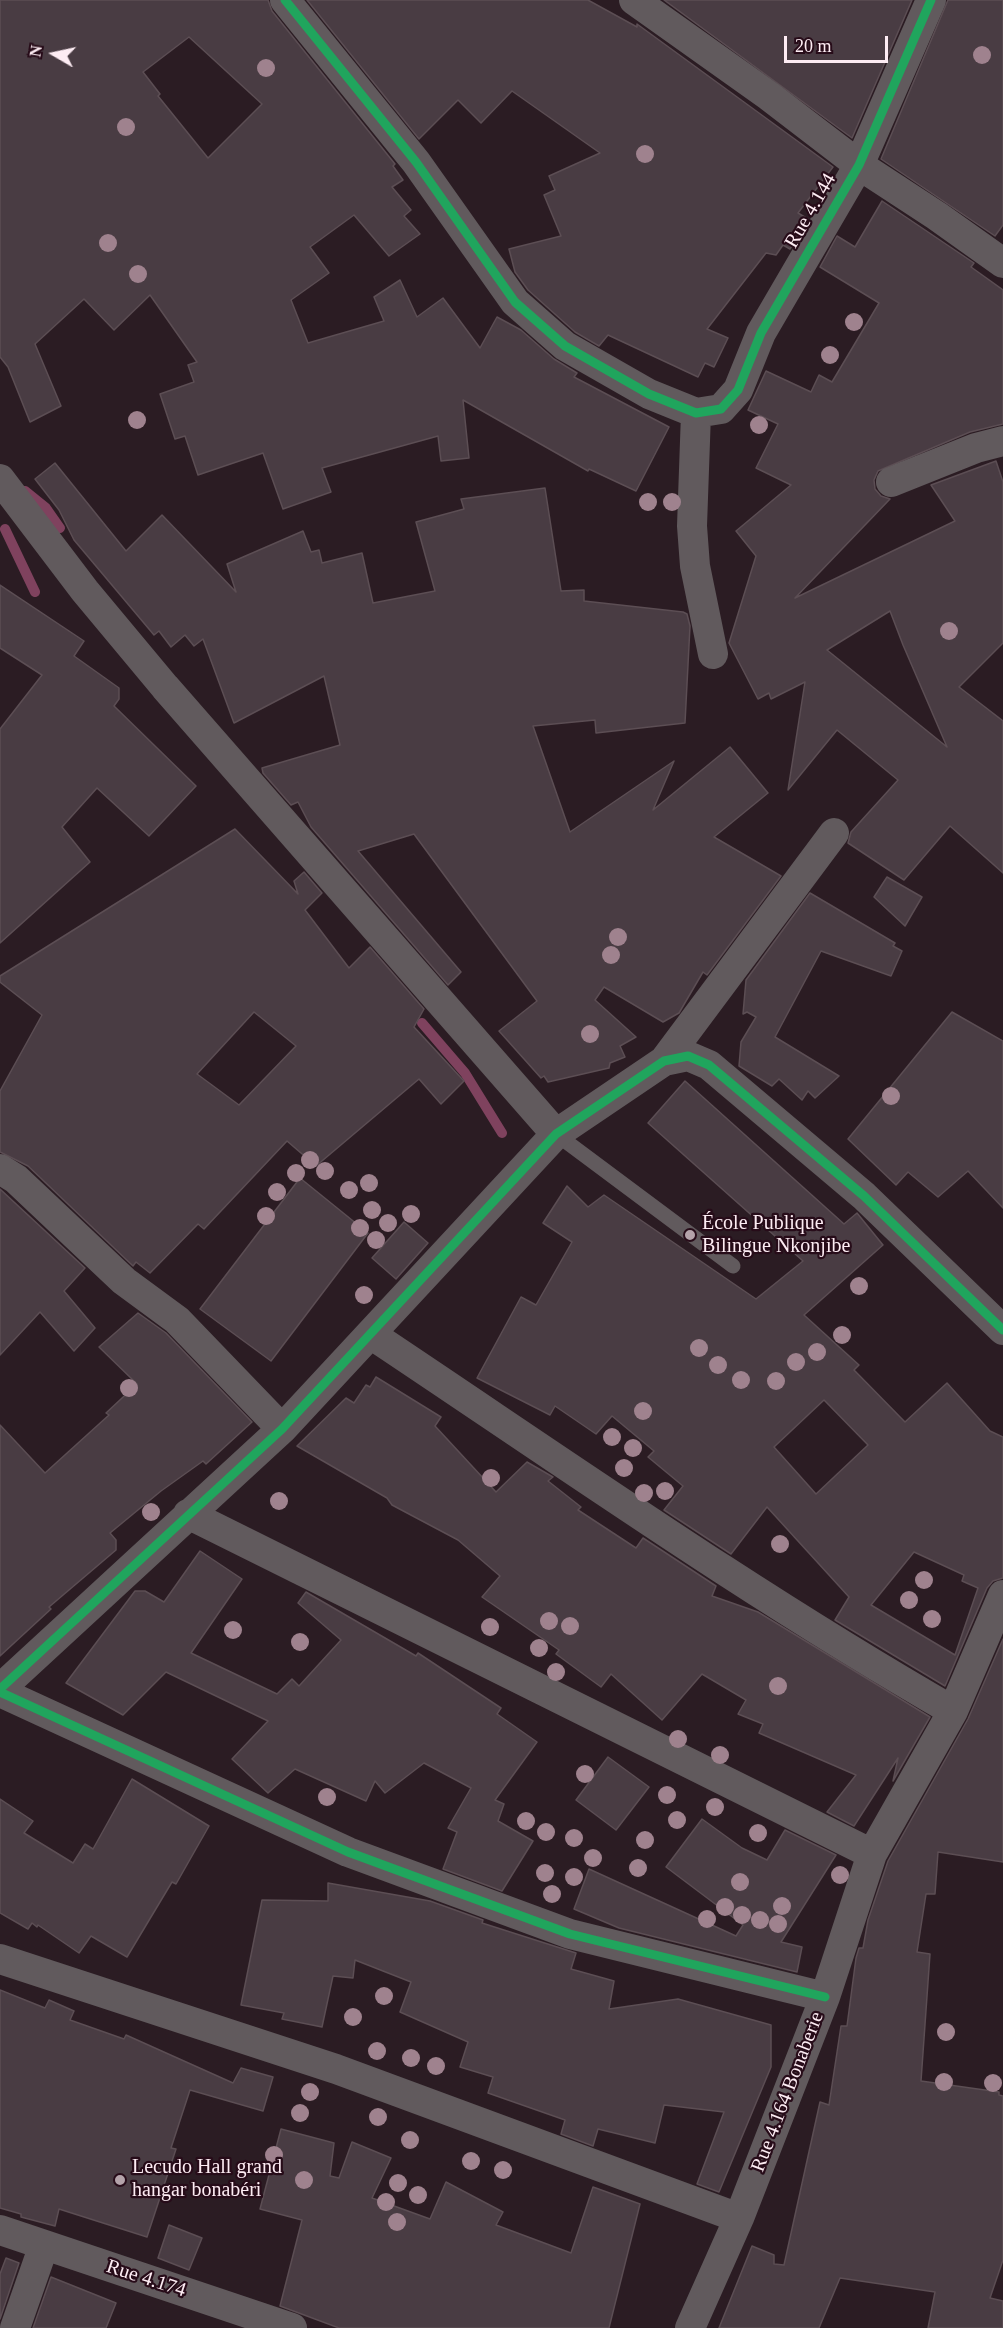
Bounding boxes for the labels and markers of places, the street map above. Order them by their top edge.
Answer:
place label: École Publique Bilingue Nkonjibe [702,1212,850,1259]
marker: École Publique Bilingue Nkonjibe [683,1228,697,1242]
place label: Lecudo Hall grand hangar bonabéri [132,2156,282,2203]
marker: Lecudo Hall grand hangar bonabéri [113,2173,127,2187]

